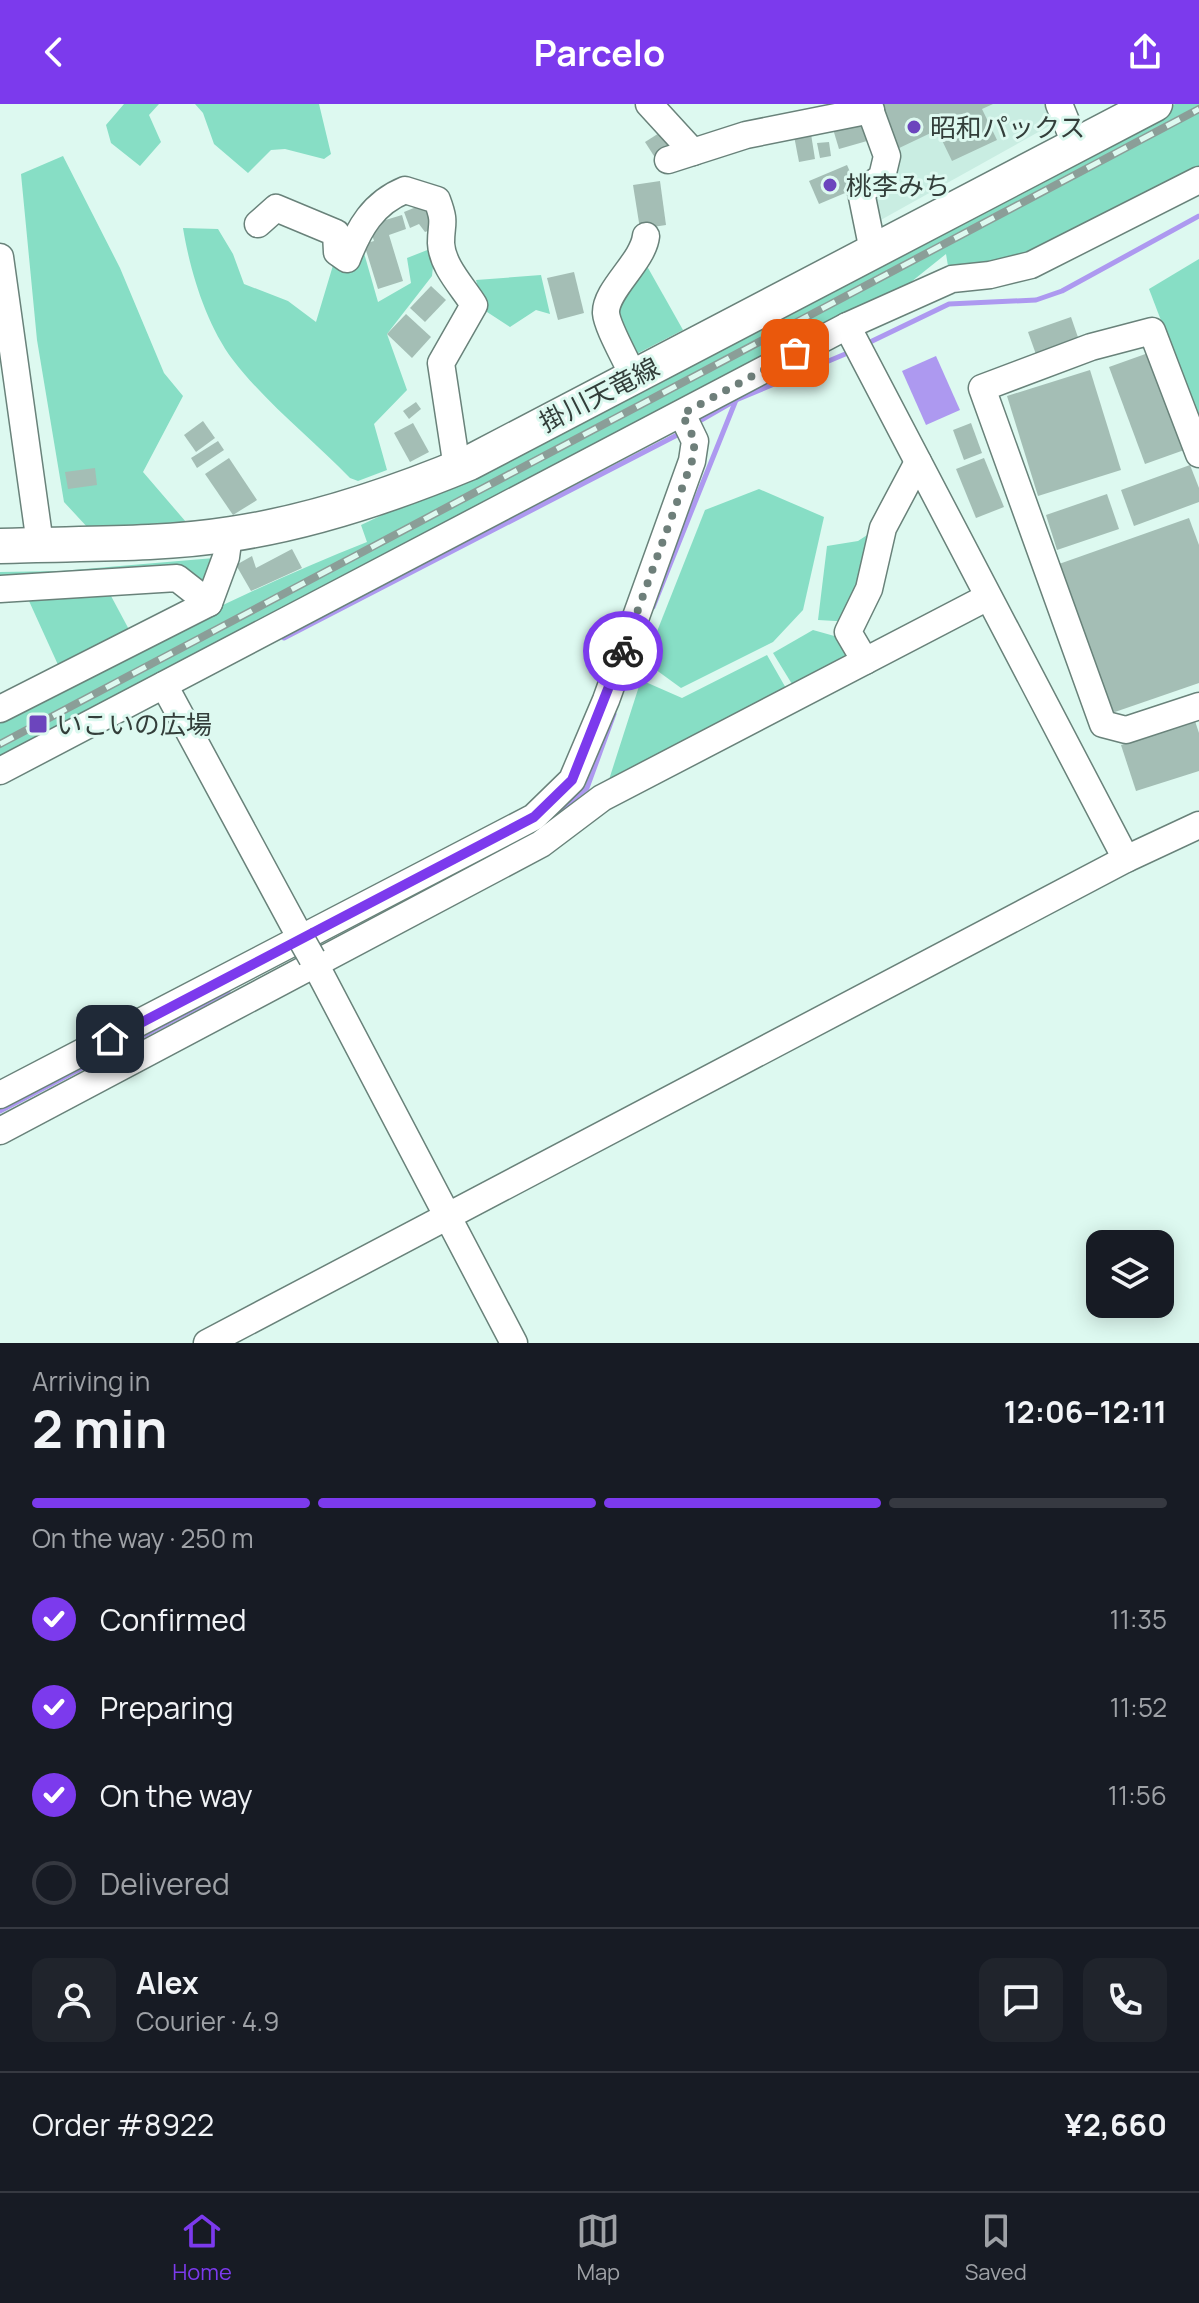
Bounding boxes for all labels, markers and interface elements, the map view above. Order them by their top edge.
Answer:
text: Parcelo [534,28,665,77]
icon: back [32,30,76,74]
icon: share [1123,30,1167,74]
place label: 昭和パックス [930,109,1085,145]
marker: 昭和パックス [905,118,923,136]
place label: 桃李みち [846,167,950,203]
marker: 桃李みち [821,176,839,194]
pin [761,319,829,387]
icon: bag [773,331,817,375]
street label: 掛川天竜線 [533,348,665,440]
courier [583,611,663,691]
icon: bike [601,629,645,673]
place label: いこいの広場 [56,706,212,742]
marker: いこいの広場 [27,713,49,735]
pin [76,1005,144,1073]
icon: home [88,1017,132,1061]
map controls [1086,1230,1174,1318]
button: layers [1086,1230,1174,1318]
text: Arriving in [32,1363,150,1399]
text: 12:06–12:11 [1004,1391,1167,1432]
text: 2 min [32,1393,167,1464]
text: On the way · 250 m [32,1520,254,1556]
icon: check [32,1597,76,1641]
text: Confirmed [100,1599,247,1640]
text: 11:35 [1110,1601,1167,1637]
icon: check [32,1685,76,1729]
text: Preparing [100,1687,234,1728]
text: 11:52 [1110,1689,1167,1725]
icon: check [32,1773,76,1817]
text: On the way [100,1775,253,1816]
text: 11:56 [1108,1777,1167,1813]
text: Delivered [100,1863,230,1904]
button: person [32,1958,116,2042]
button: chat [979,1958,1063,2042]
button: phone [1083,1958,1167,2042]
text: Alex [136,1962,199,2003]
text: Courier · 4.9 [136,2003,279,2039]
text: Order #8922 [32,2104,214,2145]
text: ¥2,660 [1065,2104,1167,2145]
tab: Home [172,2209,232,2287]
tab: Map [576,2209,620,2287]
tab: Saved [965,2209,1027,2287]

